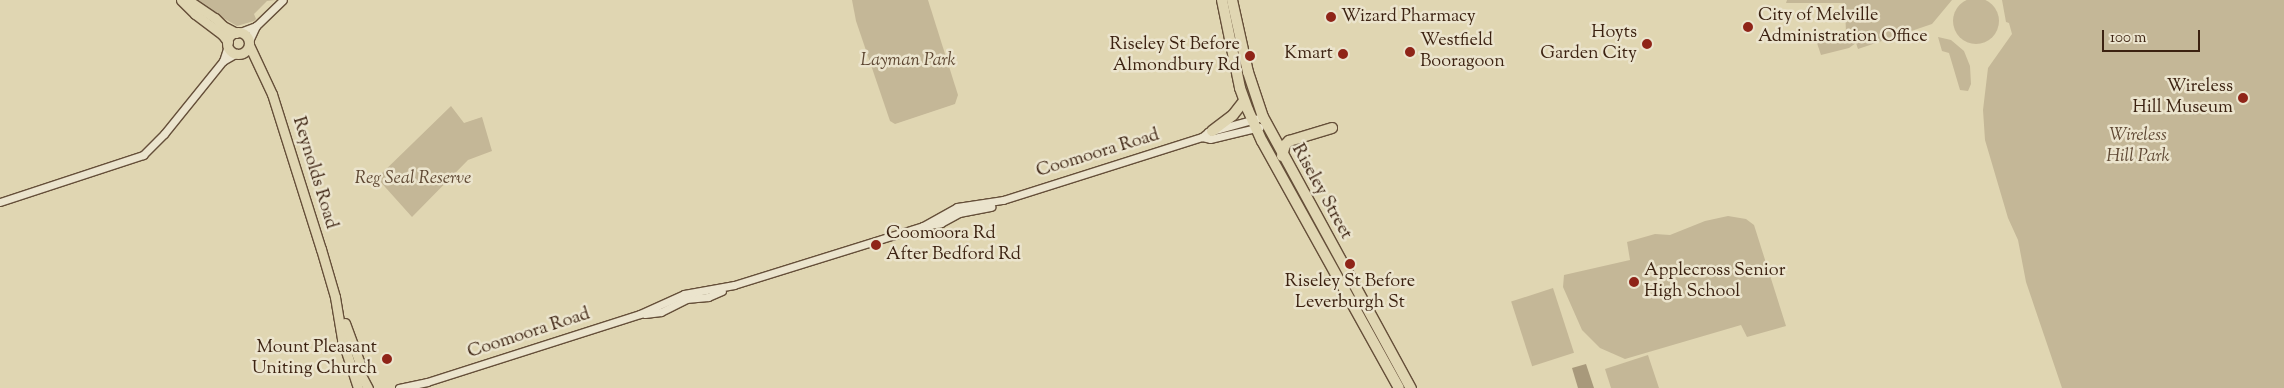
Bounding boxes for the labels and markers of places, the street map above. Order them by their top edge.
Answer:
place label: Wizard Pharmacy [1341,6,1476,28]
place label: City of Melville Administration Office [1758,6,1928,48]
marker: Wizard Pharmacy [1325,11,1337,23]
marker: City of Melville Administration Office [1742,21,1754,33]
place label: Hoyts Garden City [1540,23,1637,66]
place label: Westfield Booragoon [1420,31,1505,74]
place label: Riseley St Before Almondbury Rd [1110,35,1240,78]
marker: Hoyts Garden City [1641,38,1653,50]
place label: Kmart [1284,43,1333,65]
marker: Westfield Booragoon [1404,46,1416,58]
marker: Kmart [1337,48,1349,60]
marker: Riseley St Before Almondbury Rd [1244,50,1256,62]
place label: Wireless Hill Museum [2132,77,2233,120]
marker: Wireless Hill Museum [2237,92,2249,104]
place label: Coomoora Rd After Bedford Rd [886,224,1021,266]
marker: Coomoora Rd After Bedford Rd [870,239,882,251]
marker: Riseley St Before Leverburgh St [1344,258,1356,270]
place label: Applecross Senior High School [1644,261,1785,304]
place label: Riseley St Before Leverburgh St [1285,272,1415,314]
marker: Applecross Senior High School [1628,276,1640,288]
place label: Mount Pleasant Uniting Church [252,338,377,380]
marker: Mount Pleasant Uniting Church [381,353,393,365]

